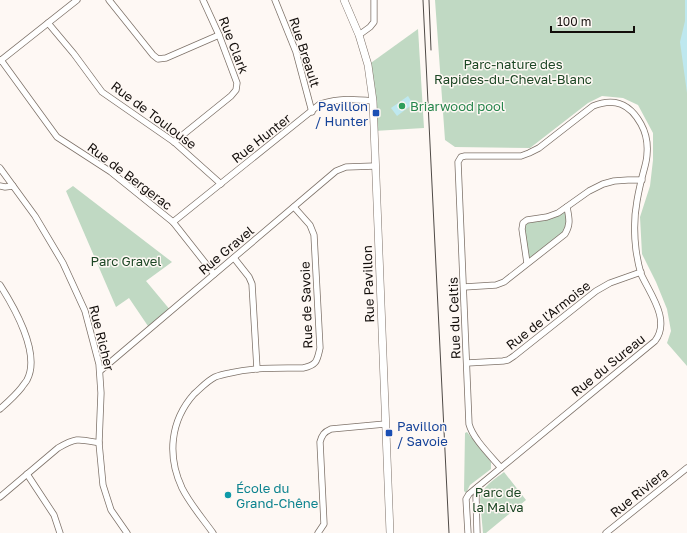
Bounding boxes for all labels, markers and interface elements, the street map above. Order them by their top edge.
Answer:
scale bar [551,8,634,34]
street label: Rue Clark [216,14,252,76]
text: 100 m [557,14,591,29]
street label: Rue Breault [286,15,324,89]
park label: Parc-nature des Rapides-du-Cheval-Blanc [434,56,592,87]
street label: Rue de Toulouse [108,78,200,152]
place label: Pavillon / Hunter [315,98,368,129]
place label: Briarwood pool [410,98,505,114]
marker: Briarwood pool [397,101,407,111]
marker: Pavillon / Hunter [371,108,381,118]
street label: Rue Hunter [228,110,294,166]
street label: Rue de Bergerac [84,139,176,213]
street label: Rue Gravel [195,222,257,278]
street label: Rue Pavillon [359,245,377,323]
park label: Parc Gravel [91,253,161,269]
street label: Rue de Savoie [296,261,316,349]
street label: Rue du Celtis [445,277,463,359]
street label: Rue de l'Armoise [503,277,593,353]
street label: Rue Richer [86,303,118,373]
street label: Rue du Sureau [568,330,648,400]
place label: Pavillon / Savoie [397,418,448,449]
marker: Pavillon / Savoie [384,428,394,438]
street label: Rue Riviera [607,464,671,520]
place label: École du Grand-Chêne [236,480,318,511]
park label: Parc de la Malva [472,484,524,515]
marker: École du Grand-Chêne [223,490,233,500]

